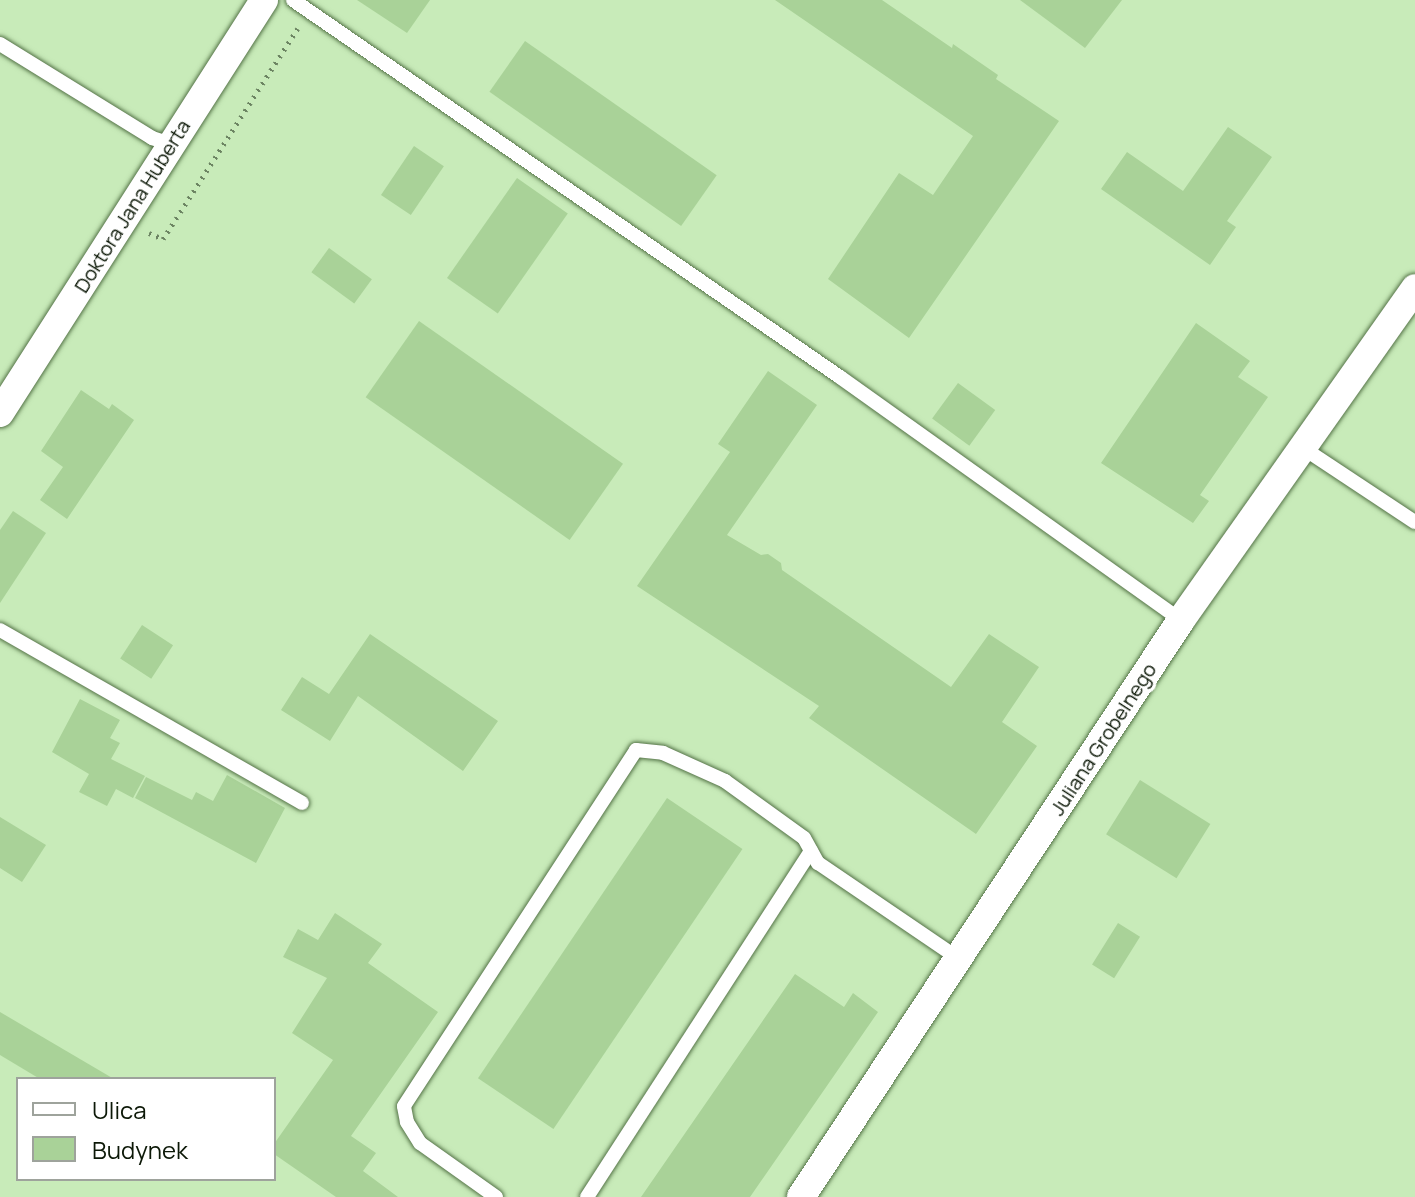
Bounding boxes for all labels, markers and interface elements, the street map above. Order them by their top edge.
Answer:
street label: Doktora Jana Huberta [69,115,195,297]
street label: Juliana Grobelnego [1045,658,1161,820]
legend [16,1077,276,1181]
text: Ulica [92,1093,147,1126]
text: Budynek [92,1133,188,1166]

